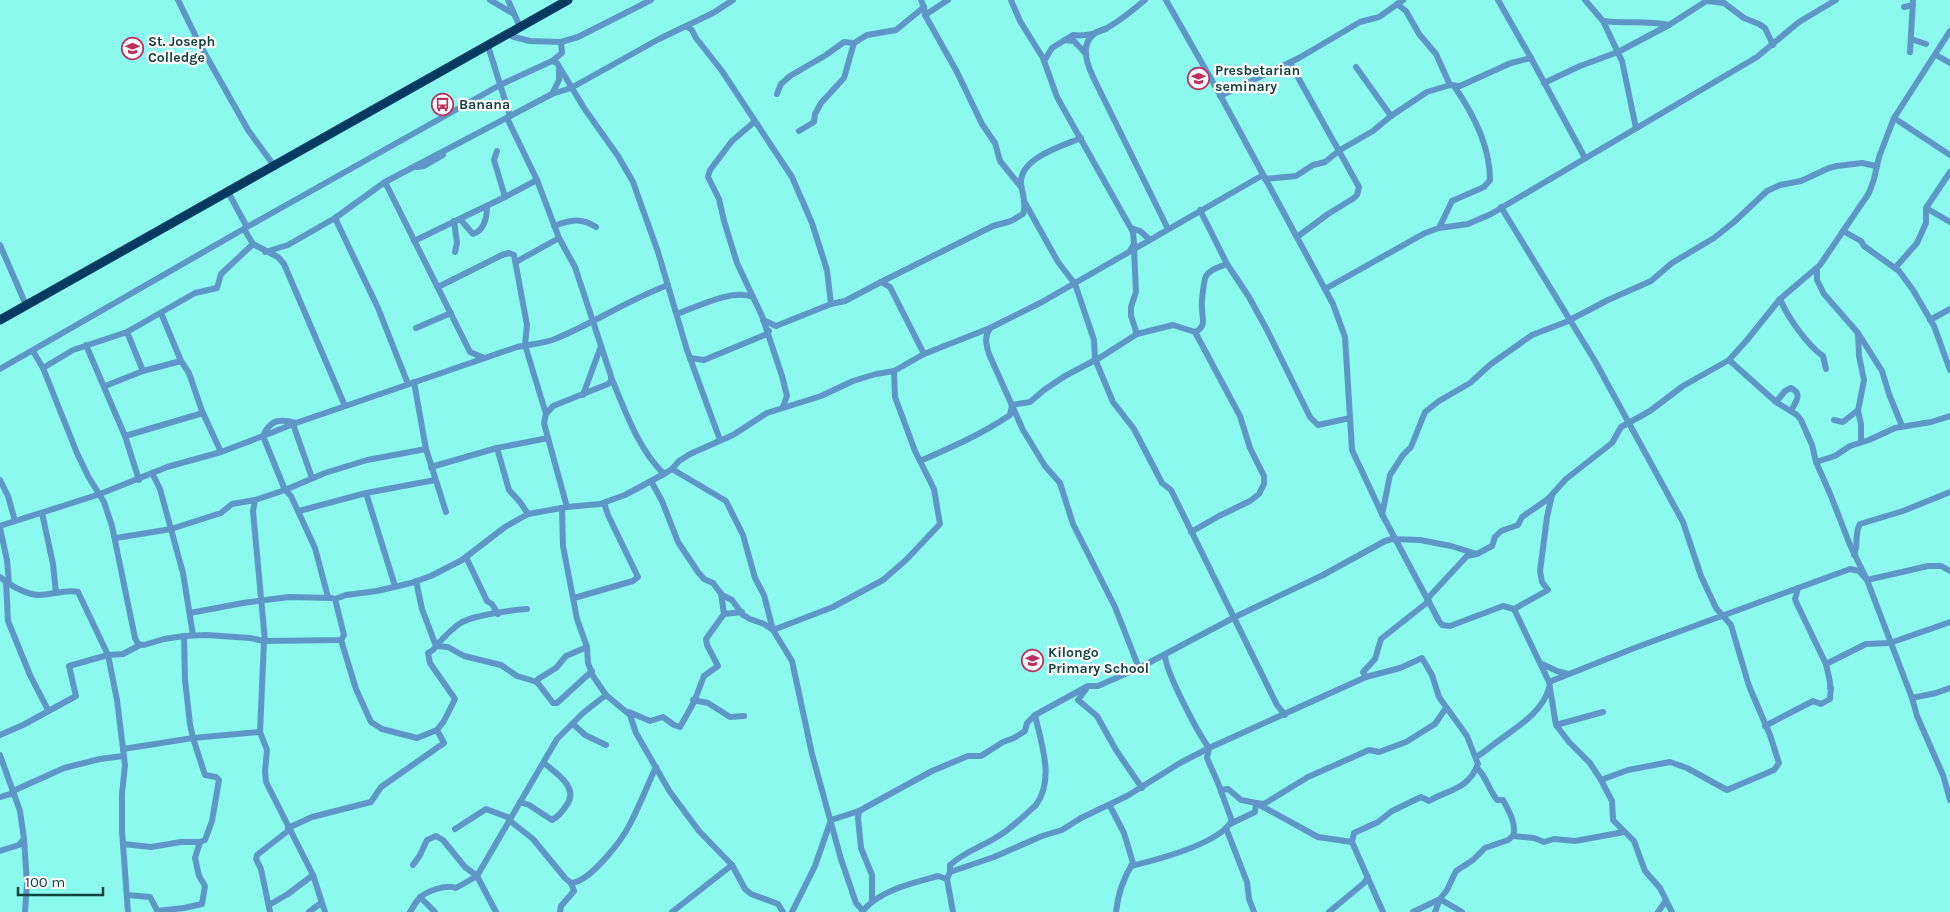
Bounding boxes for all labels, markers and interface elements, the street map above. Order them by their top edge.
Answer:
place label: St. Joseph Colledge [148,33,215,66]
school or university icon: St. Joseph Colledge [120,37,144,61]
place label: Presbetarian seminary [1215,62,1300,95]
school or university icon: Presbetarian seminary [1187,66,1211,90]
bus stop icon: Banana [431,92,455,116]
place label: Banana [459,96,510,113]
place label: Kilongo Primary School [1048,644,1149,677]
school or university icon: Kilongo Primary School [1020,648,1044,672]
scale bar [18,864,102,896]
text: 100 m [25,873,65,891]

